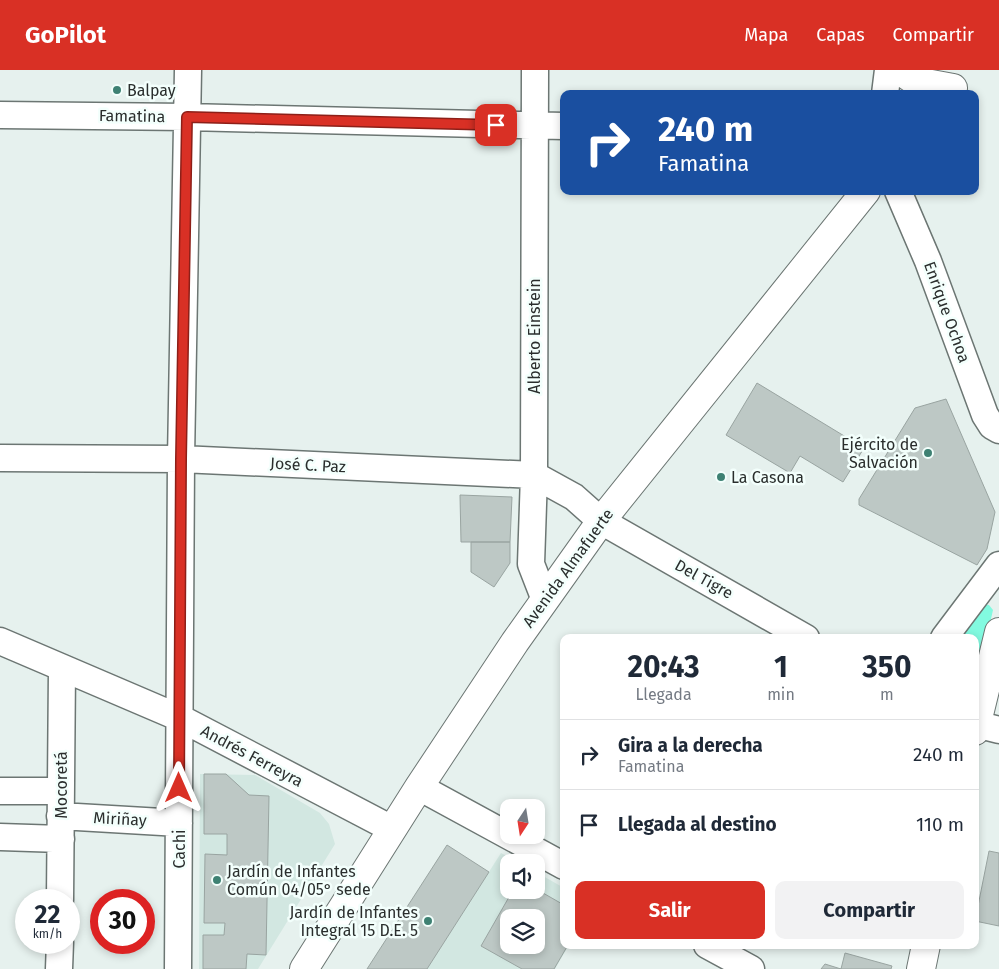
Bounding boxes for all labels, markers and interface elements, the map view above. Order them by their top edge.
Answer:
text: GoPilot [25,21,106,49]
text: Mapa [744,24,788,46]
text: Capas [816,24,865,46]
text: Compartir [893,24,974,46]
place label: Balpay [127,81,176,100]
marker: Balpay [111,84,123,96]
pin [475,104,517,146]
street label: Famatina [99,106,165,126]
text: 240 m [658,108,753,150]
icon: right [575,110,640,175]
icon: arrive [482,111,510,139]
text: Famatina [658,150,749,177]
street label: Enrique Ochoa [920,259,974,365]
street label: Alberto Einstein [525,278,544,394]
place label: Ejército de Salvación [841,435,918,472]
marker: Ejército de Salvación [922,447,934,459]
street label: José C. Paz [270,454,346,476]
place label: La Casona [731,468,804,487]
marker: La Casona [715,471,727,483]
street label: Avenida Almafuerte [519,505,617,631]
street label: Del Tigre [672,555,736,603]
text: 20:43 [627,649,700,685]
text: 1 [774,649,788,685]
text: 350 [862,649,911,685]
text: Llegada [636,685,692,704]
text: min [767,685,795,704]
text: m [880,685,894,704]
street label: Andrés Ferreyra [198,721,306,791]
text: Gira a la derecha [618,734,763,757]
icon: right [575,741,603,769]
text: 240 m [913,743,964,766]
street label: Mocoretá [52,751,71,819]
text: Famatina [618,757,684,776]
position arrow [152,761,204,813]
north arrow [500,799,545,844]
map controls [500,799,545,954]
street label: Miriñay [93,808,147,830]
icon: arrive [575,811,603,839]
text: Llegada al destino [618,813,777,836]
text: 110 m [916,813,964,836]
street label: Cachi [170,829,189,869]
button: sound [500,854,545,899]
place label: Jardín de Infantes Común 04/05° sede [227,862,371,899]
marker: Jardín de Infantes Común 04/05° sede [211,874,223,886]
button: Salir [575,881,765,939]
button: Compartir [775,881,964,939]
speed limit sign: 30 [90,889,155,954]
text: 22 [35,900,60,930]
place label: Jardín de Infantes Integral 15 D.E. 5 [289,903,418,940]
button: layers [500,909,545,954]
marker: Jardín de Infantes Integral 15 D.E. 5 [422,915,434,927]
text: km/h [33,927,62,941]

